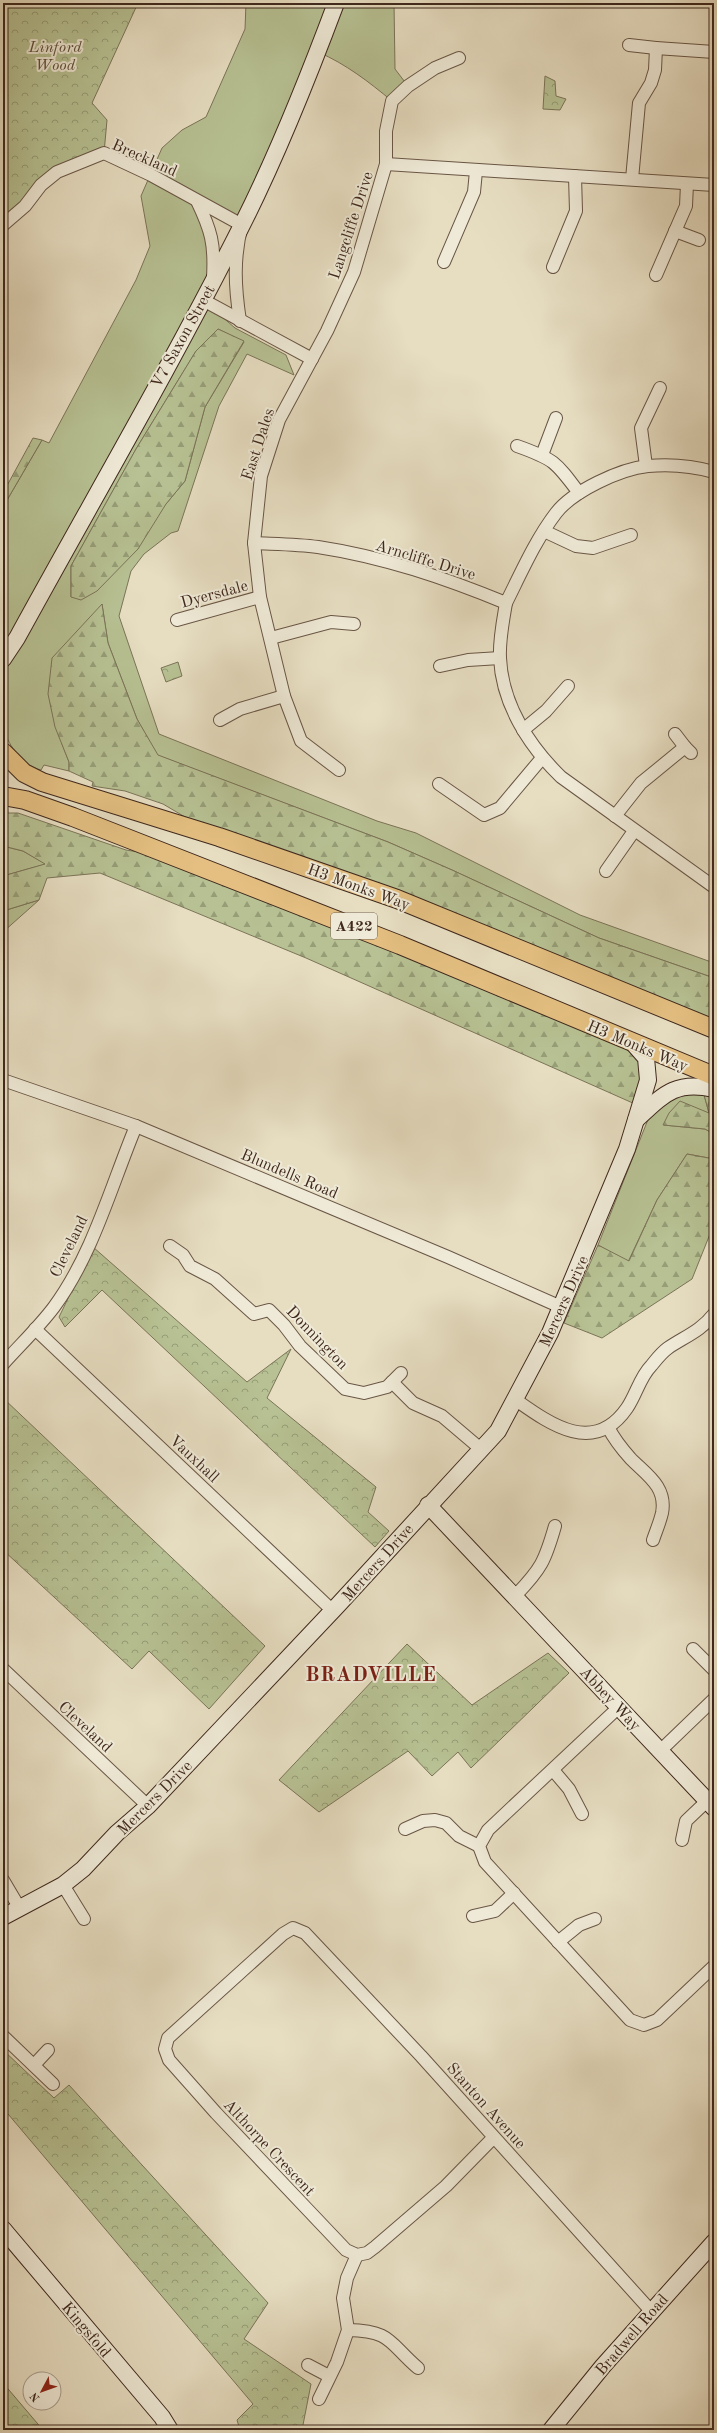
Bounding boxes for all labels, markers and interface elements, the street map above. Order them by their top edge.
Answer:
park label: Linford Wood [27,40,82,74]
street label: Breckland [109,137,179,180]
street label: Langcliffe Drive [327,170,377,282]
street label: V7 Saxon Street [149,282,219,391]
street label: East Dales [240,406,278,483]
street label: Arncliffe Drive [373,538,477,584]
street label: Dyersdale [179,578,250,612]
street label: H3 Monks Way [305,862,412,914]
road number: A422 [331,913,377,939]
street label: H3 Monks Way [584,1018,691,1076]
street label: Blundells Road [238,1147,340,1203]
street label: Cleveland [48,1213,92,1280]
street label: Mercers Drive [538,1254,592,1350]
street label: Donnington [283,1304,351,1374]
street label: Vauxhall [166,1433,221,1486]
street label: Mercers Drive [340,1522,417,1605]
street label: Abbey Way [576,1664,643,1735]
district label: BRADVILLE [305,1666,437,1686]
street label: Cleveland [55,1699,114,1756]
street label: Mercers Drive [115,1758,196,1839]
street label: Stanton Avenue [443,2060,528,2152]
street label: Althorpe Crescent [220,2097,317,2200]
street label: Bradwell Road [593,2292,672,2379]
street label: Kingsfold [58,2300,113,2361]
north arrow [22,2371,62,2411]
text: N [28,2389,42,2403]

